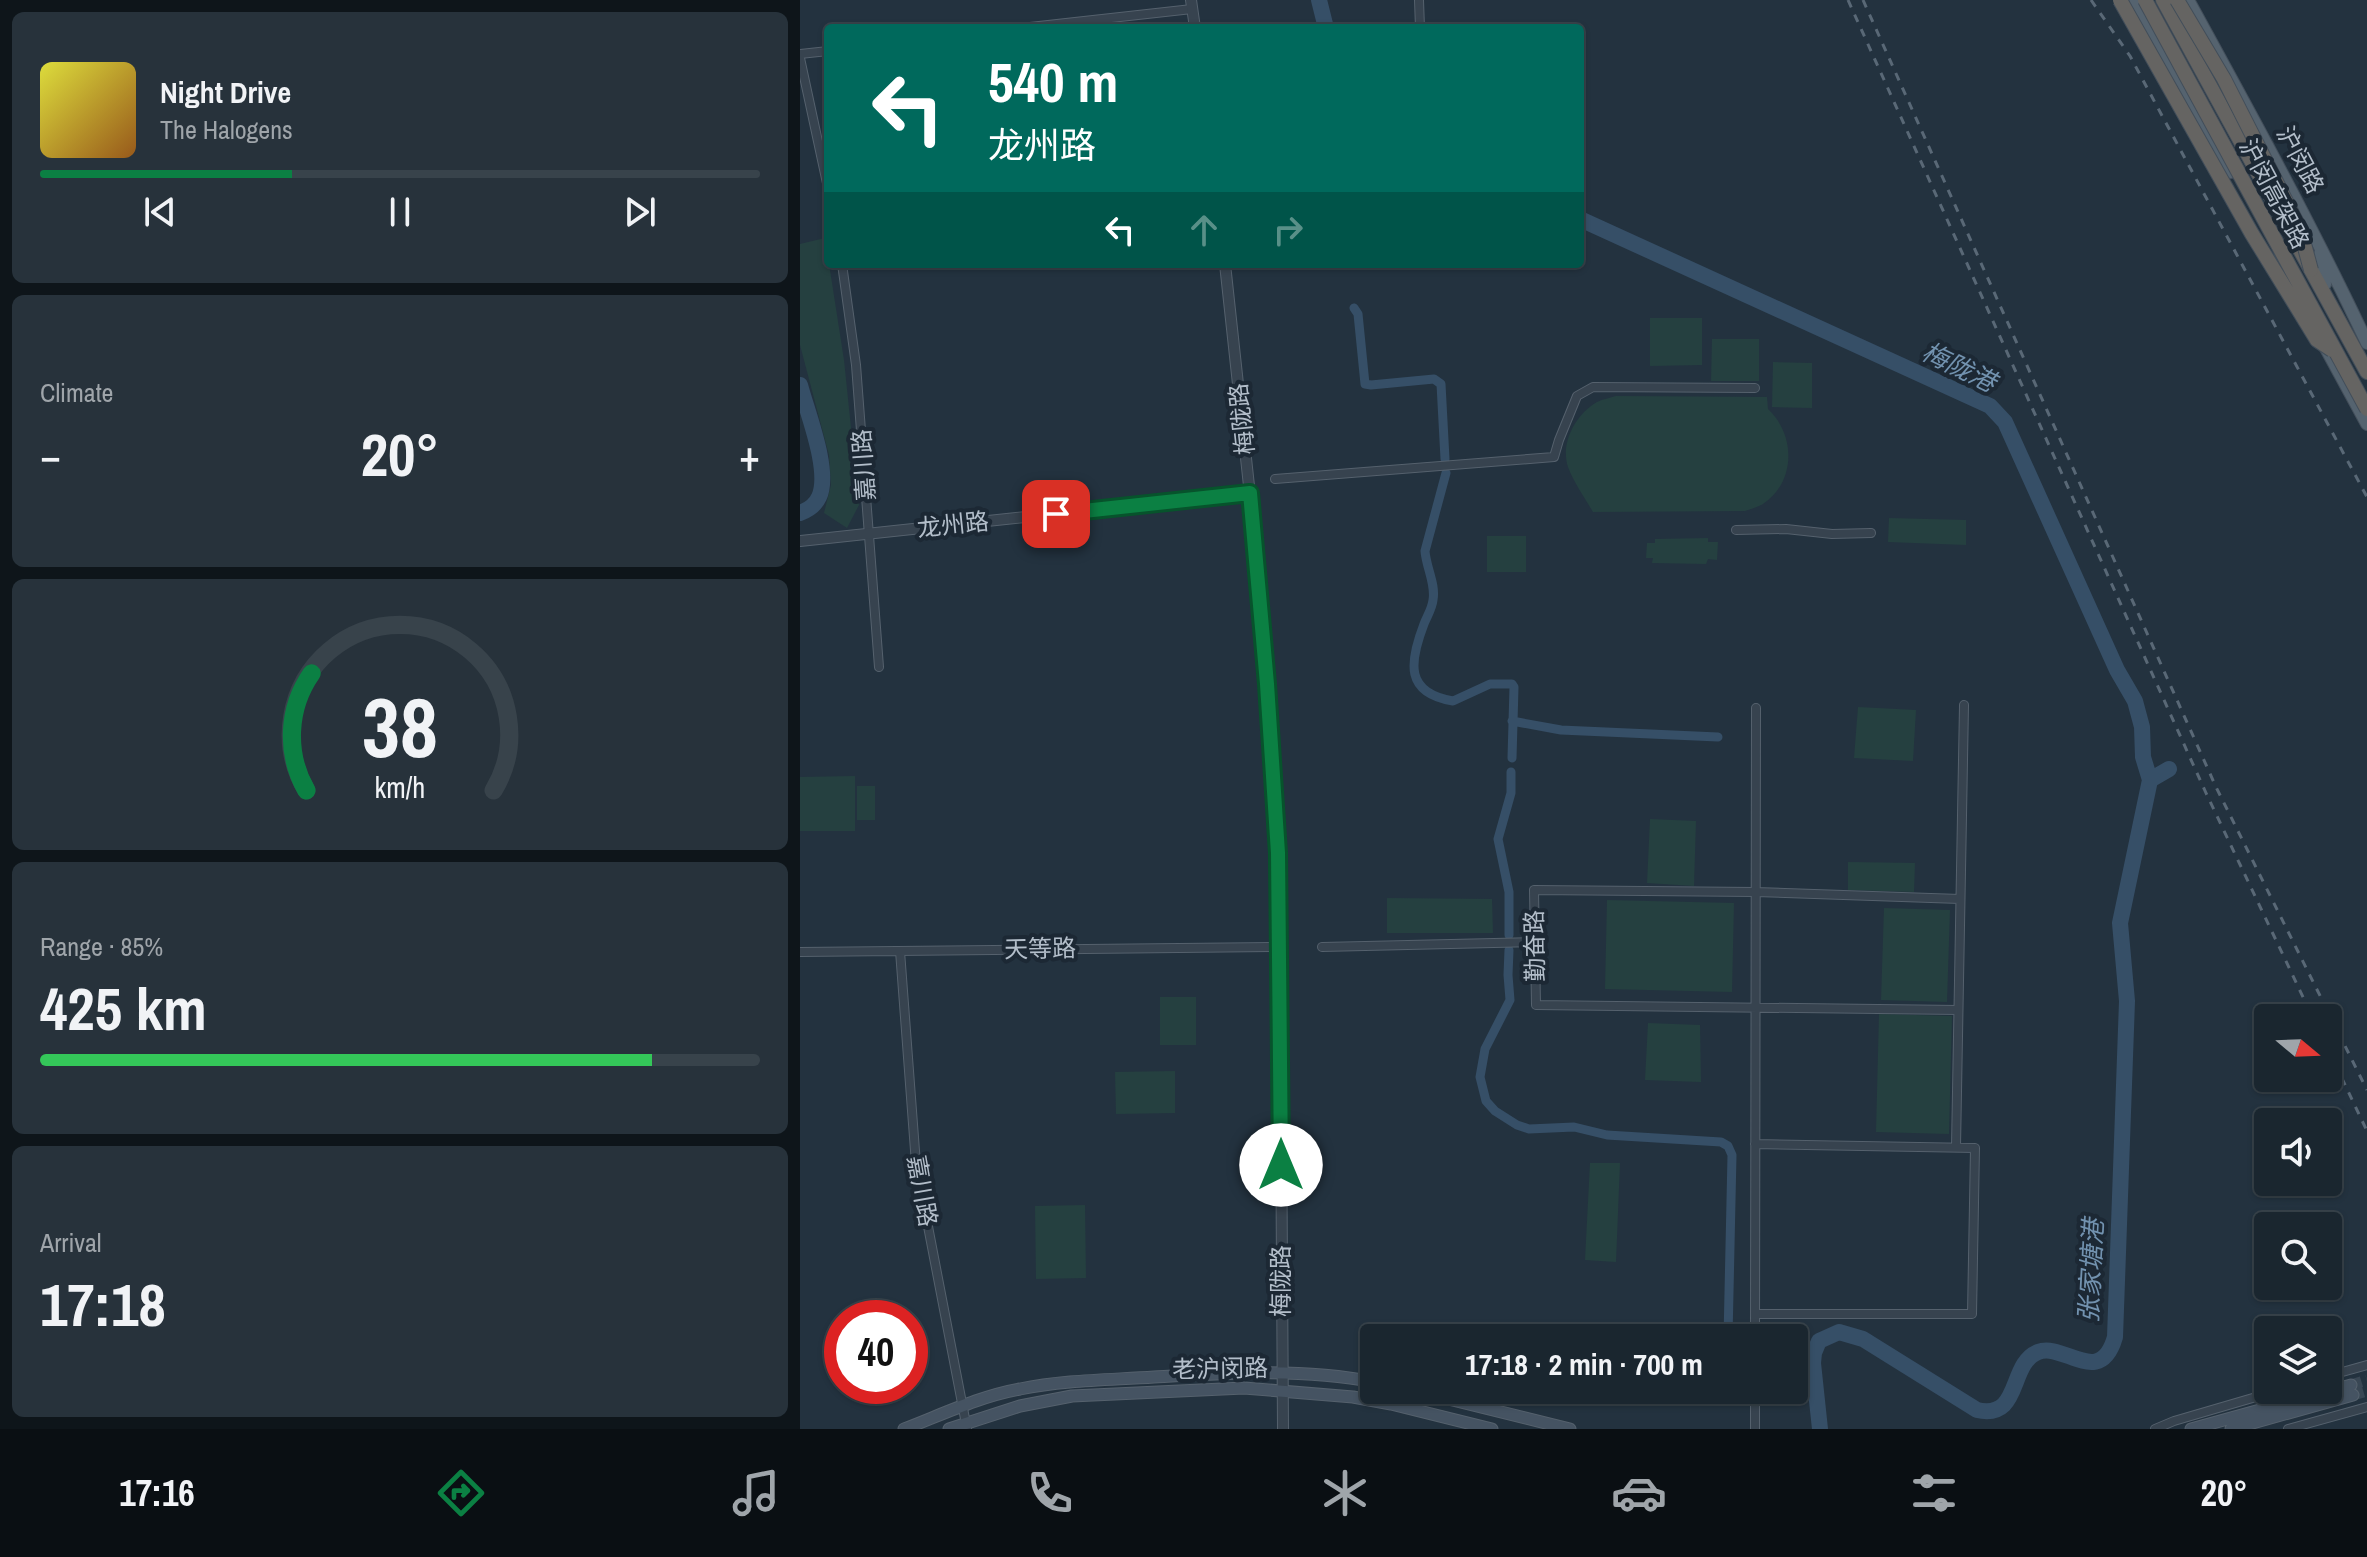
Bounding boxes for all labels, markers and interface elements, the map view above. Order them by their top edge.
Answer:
text: 540 m [988,44,1118,119]
icon: left [856,56,960,160]
text: Night Drive [160,72,291,112]
text: The Halogens [160,112,293,147]
street label: 沪闵路 [2270,120,2332,199]
text: 龙州路 [988,121,1096,169]
street label: 沪闵高架路 [2233,133,2317,254]
icon: previous [138,190,182,234]
icon: pause [378,190,422,234]
icon: next [618,190,662,234]
icon: left [1098,208,1142,252]
icon: ahead [1182,208,1226,252]
icon: right [1266,208,1310,252]
water label: 梅陇港 [1916,334,2006,401]
text: Climate [40,375,113,410]
street label: 梅陇路 [1221,382,1261,457]
text: 20° [361,414,439,495]
text: − [40,425,61,485]
text: + [739,425,760,485]
street label: 嘉川路 [845,428,881,502]
pin [1022,480,1090,548]
icon: arrive [1034,492,1078,536]
street label: 龙州路 [915,504,990,544]
text: 38 [362,670,438,782]
text: km/h [375,768,425,807]
street label: 勤奋路 [1517,910,1551,982]
text: Range · 85% [40,929,163,964]
street label: 天等路 [1004,931,1076,965]
text: 425 km [40,968,207,1049]
north arrow [2254,1004,2342,1092]
map controls [2254,1004,2342,1404]
button: sound [2254,1108,2342,1196]
position arrow [1239,1123,1323,1207]
street label: 嘉川路 [901,1153,945,1229]
button: search [2254,1212,2342,1300]
water label: 张家塘港 [2070,1214,2111,1324]
text: Arrival [40,1225,102,1260]
street label: 梅陇路 [1264,1245,1296,1317]
text: 17:18 [40,1264,166,1345]
speed limit sign: 40 [824,1300,928,1404]
button: layers [2254,1316,2342,1404]
text: 17:18 · 2 min · 700 m [1465,1344,1703,1384]
street label: 老沪闵路 [1172,1351,1268,1385]
icon: directions [433,1465,489,1521]
icon: music [728,1465,784,1521]
icon: phone [1022,1465,1078,1521]
icon: climate [1317,1465,1373,1521]
icon: car [1611,1465,1667,1521]
icon: filters [1906,1465,1962,1521]
text: 17:16 [119,1469,195,1517]
text: 20° [2200,1469,2248,1517]

